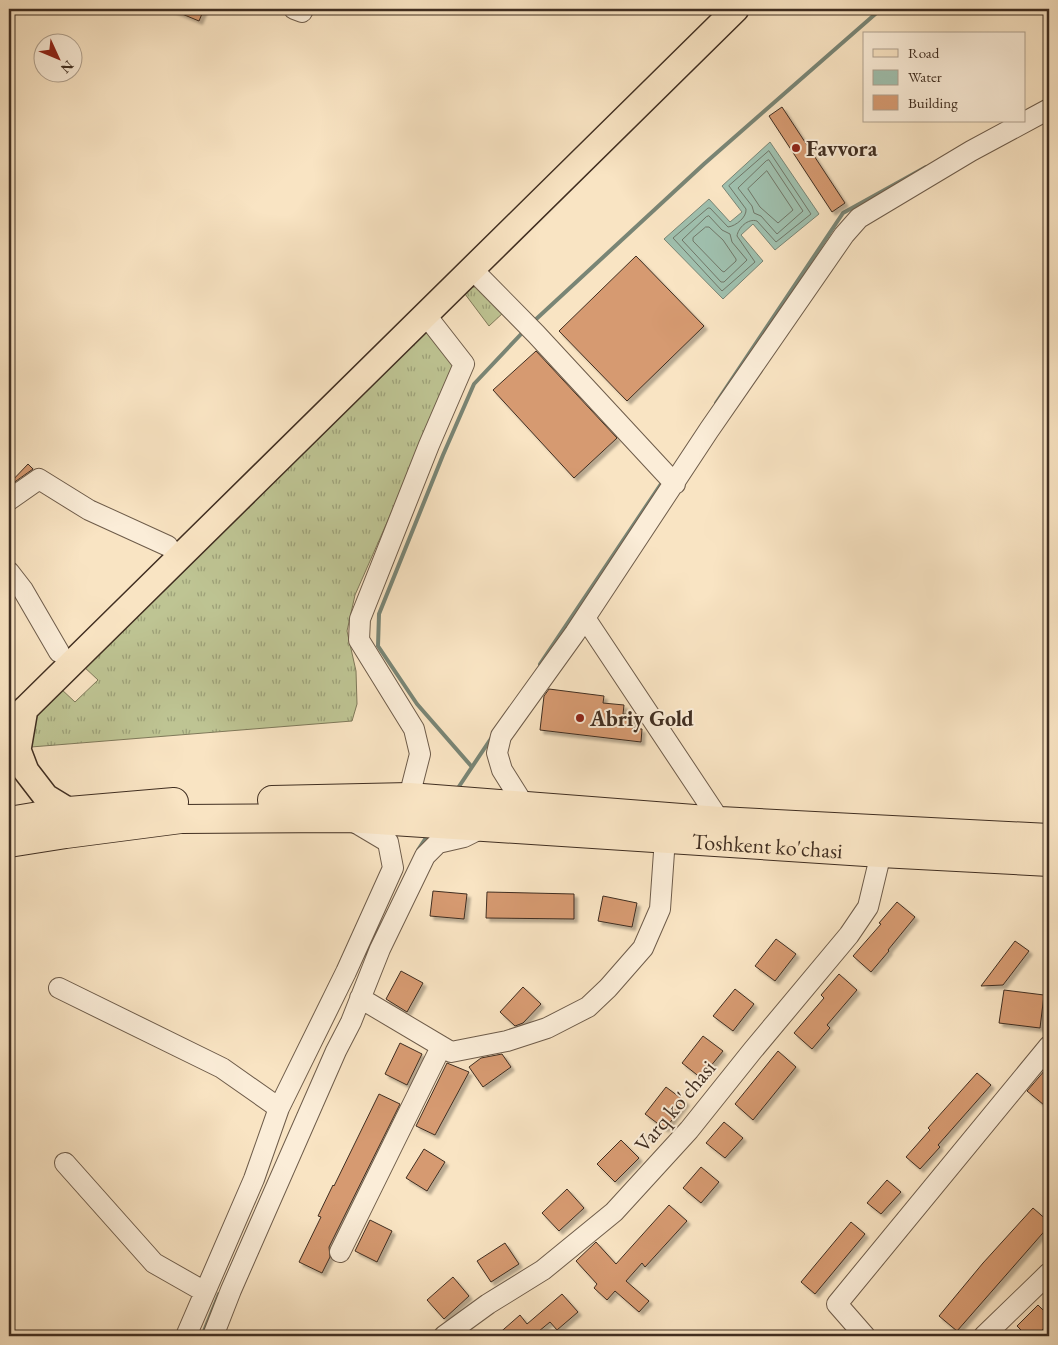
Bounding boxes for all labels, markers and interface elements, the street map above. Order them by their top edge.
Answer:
north arrow [32,32,82,82]
legend [863,32,1026,122]
text: Road [908,43,940,62]
text: N [56,57,78,78]
text: Water [908,67,942,86]
text: Building [908,93,958,112]
place label: Favvora [806,134,878,163]
marker: Favvora [790,142,802,154]
place label: Abriy Gold [589,704,694,733]
marker: Abriy Gold [574,712,586,724]
street label: Toshkent ko'chasi [691,826,844,865]
street label: Varq ko'chasi [628,1054,722,1158]

